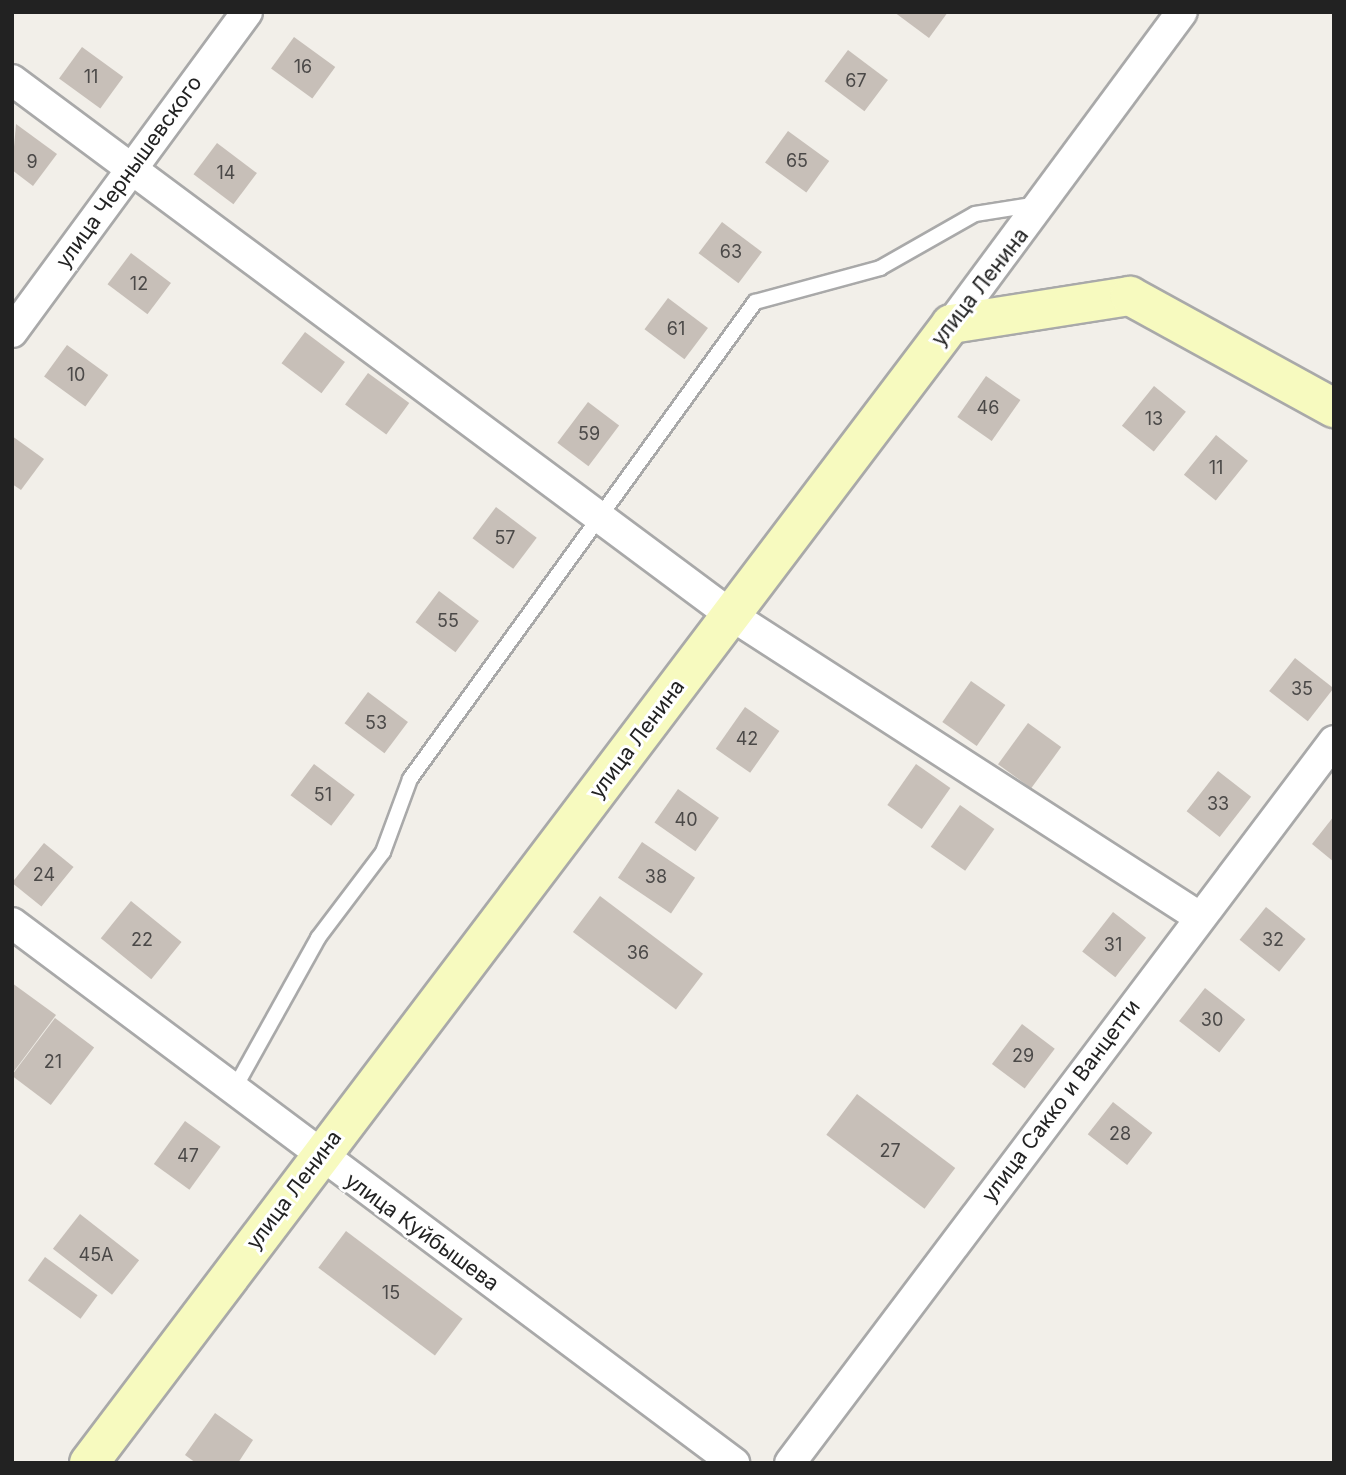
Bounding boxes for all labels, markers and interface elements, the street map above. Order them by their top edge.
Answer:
house number: 16 [294,56,312,78]
house number: 11 [84,66,98,88]
house number: 67 [845,70,867,92]
street label: улица Чернышевского [51,71,207,273]
house number: 65 [786,150,808,172]
house number: 9 [26,151,38,173]
house number: 14 [217,162,235,184]
street label: улица Ленина [926,223,1034,351]
house number: 63 [720,241,742,263]
house number: 12 [130,273,148,295]
house number: 61 [667,318,685,340]
house number: 10 [67,364,85,386]
house number: 46 [977,397,999,419]
house number: 13 [1145,408,1163,430]
house number: 59 [578,423,600,445]
house number: 11 [1209,457,1223,479]
house number: 57 [494,527,516,549]
house number: 55 [437,610,459,632]
street label: улица Ленина [584,674,690,804]
house number: 35 [1291,678,1313,700]
house number: 53 [365,712,387,734]
house number: 42 [736,728,758,750]
house number: 51 [314,784,332,806]
house number: 33 [1207,793,1229,815]
house number: 40 [675,809,697,831]
house number: 24 [33,864,55,886]
house number: 38 [645,866,667,888]
house number: 22 [131,929,153,951]
house number: 32 [1262,929,1284,951]
house number: 31 [1104,934,1122,956]
house number: 36 [627,942,649,964]
street label: улица Сакко и Ванцетти [977,995,1145,1207]
house number: 30 [1201,1009,1223,1031]
house number: 29 [1012,1045,1034,1067]
house number: 21 [44,1051,62,1073]
house number: 28 [1109,1123,1131,1145]
street label: улица Ленина [241,1125,347,1255]
house number: 27 [879,1140,901,1162]
house number: 47 [177,1145,199,1167]
street label: улица Куйбышева [340,1168,504,1296]
house number: 45А [79,1244,113,1266]
house number: 15 [382,1282,400,1304]

